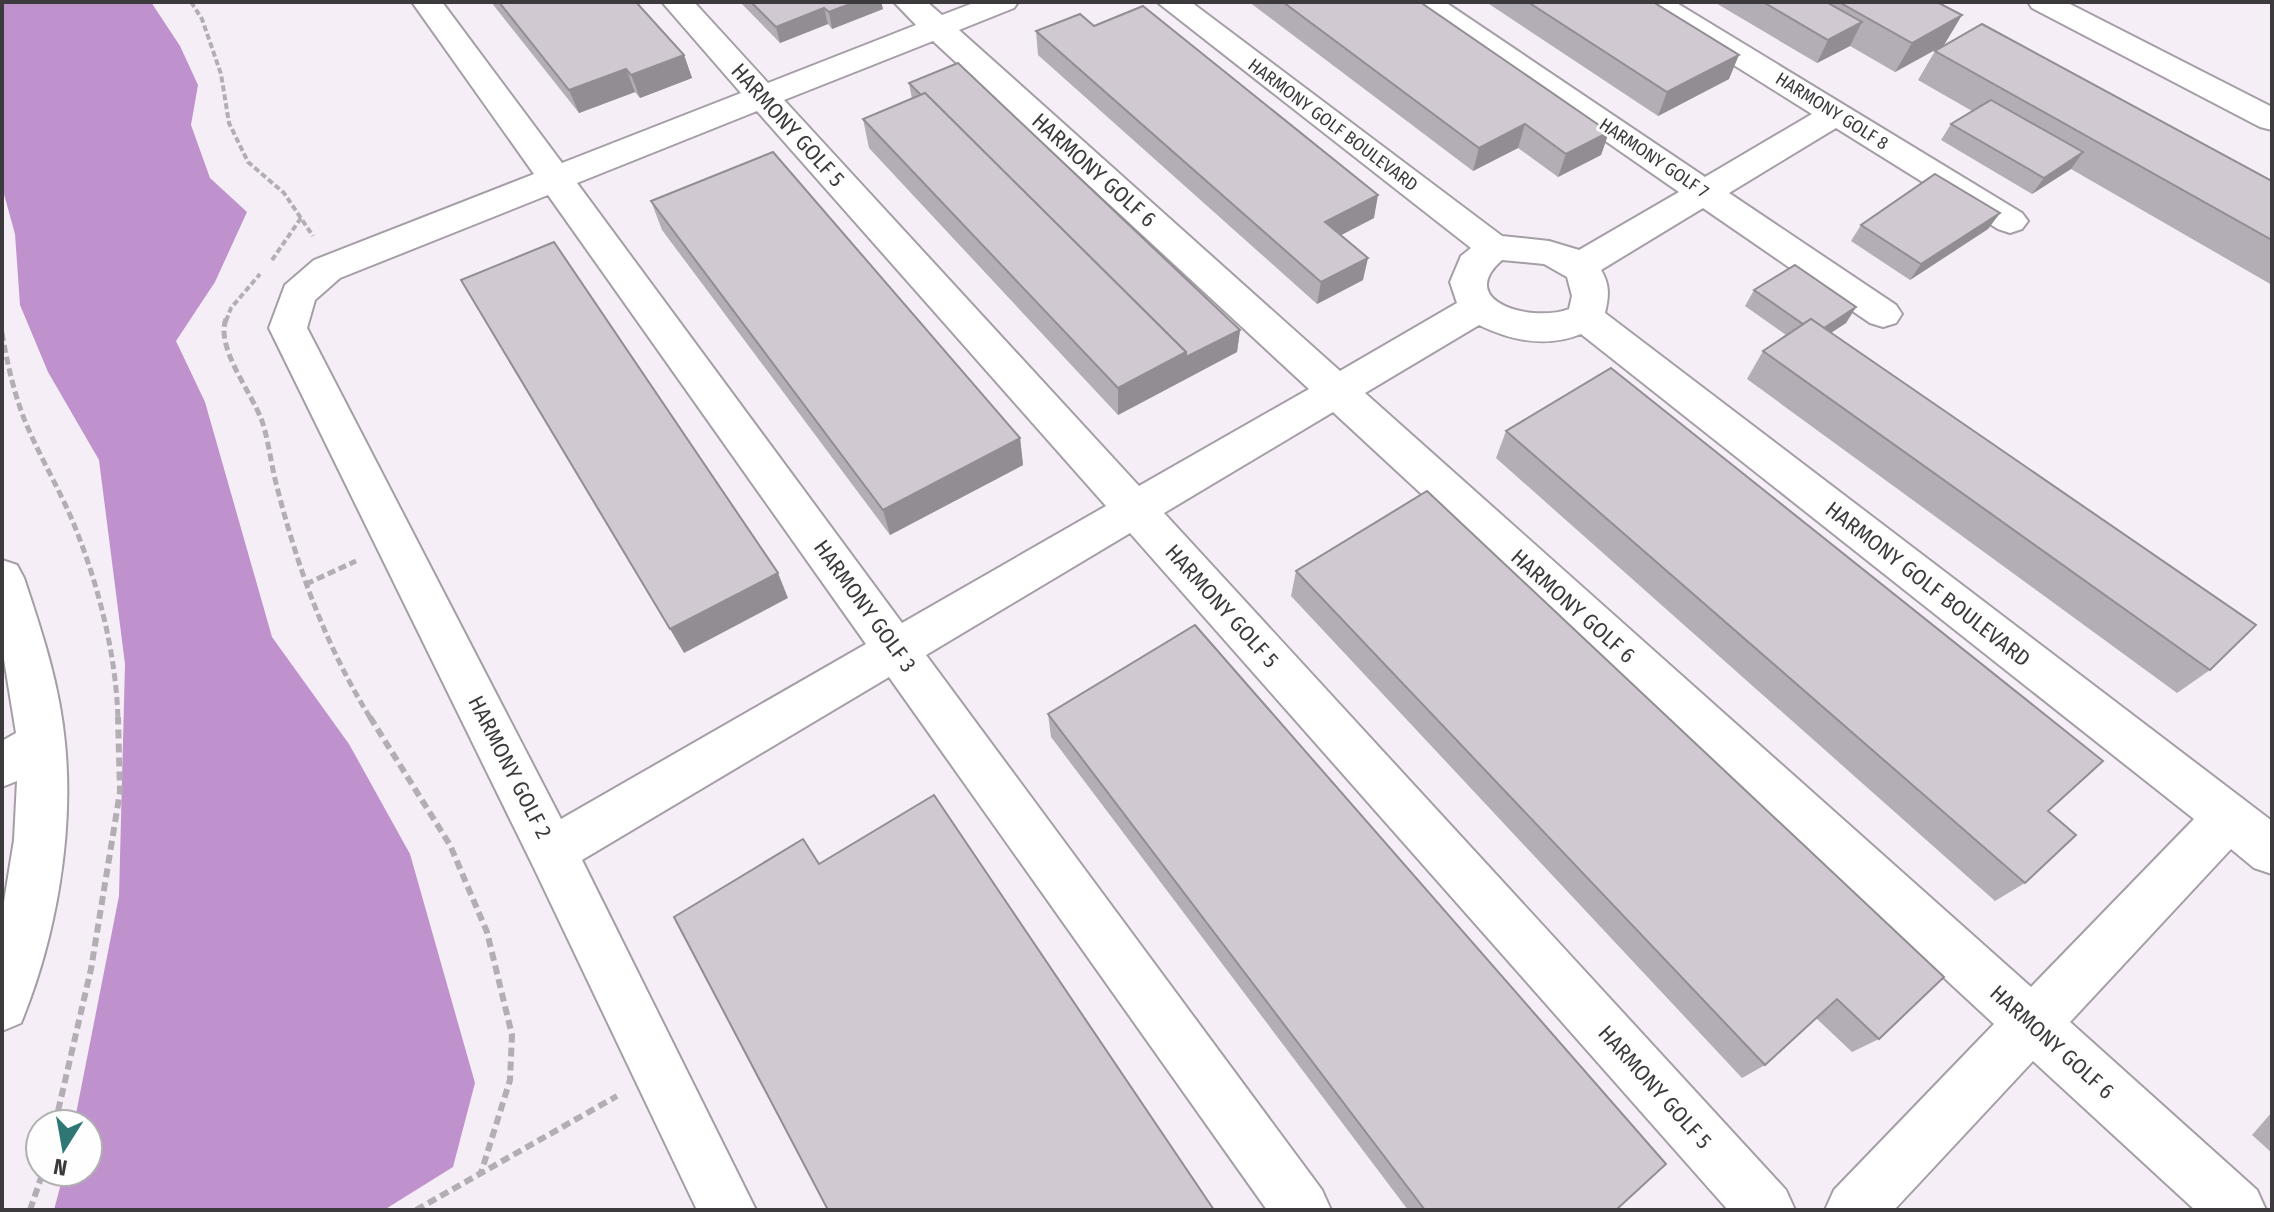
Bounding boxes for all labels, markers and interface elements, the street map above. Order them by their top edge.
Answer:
street label: HARMONY GOLF BOULEVARD [1244,54,1422,196]
street label: HARMONY GOLF 5 [726,58,850,192]
street label: HARMONY GOLF 8 [1771,68,1893,154]
street label: HARMONY GOLF 6 [1026,107,1162,233]
street label: HARMONY GOLF 7 [1595,113,1713,203]
street label: HARMONY GOLF BOULEVARD [1820,496,2036,672]
street label: HARMONY GOLF 3 [808,535,922,677]
street label: HARMONY GOLF 5 [1160,539,1284,673]
street label: HARMONY GOLF 6 [1505,543,1641,669]
street label: HARMONY GOLF 2 [462,691,558,843]
street label: HARMONY GOLF 6 [1984,979,2120,1105]
street label: HARMONY GOLF 5 [1593,1020,1717,1154]
north arrow [24,1108,104,1188]
text: N [51,1153,69,1182]

